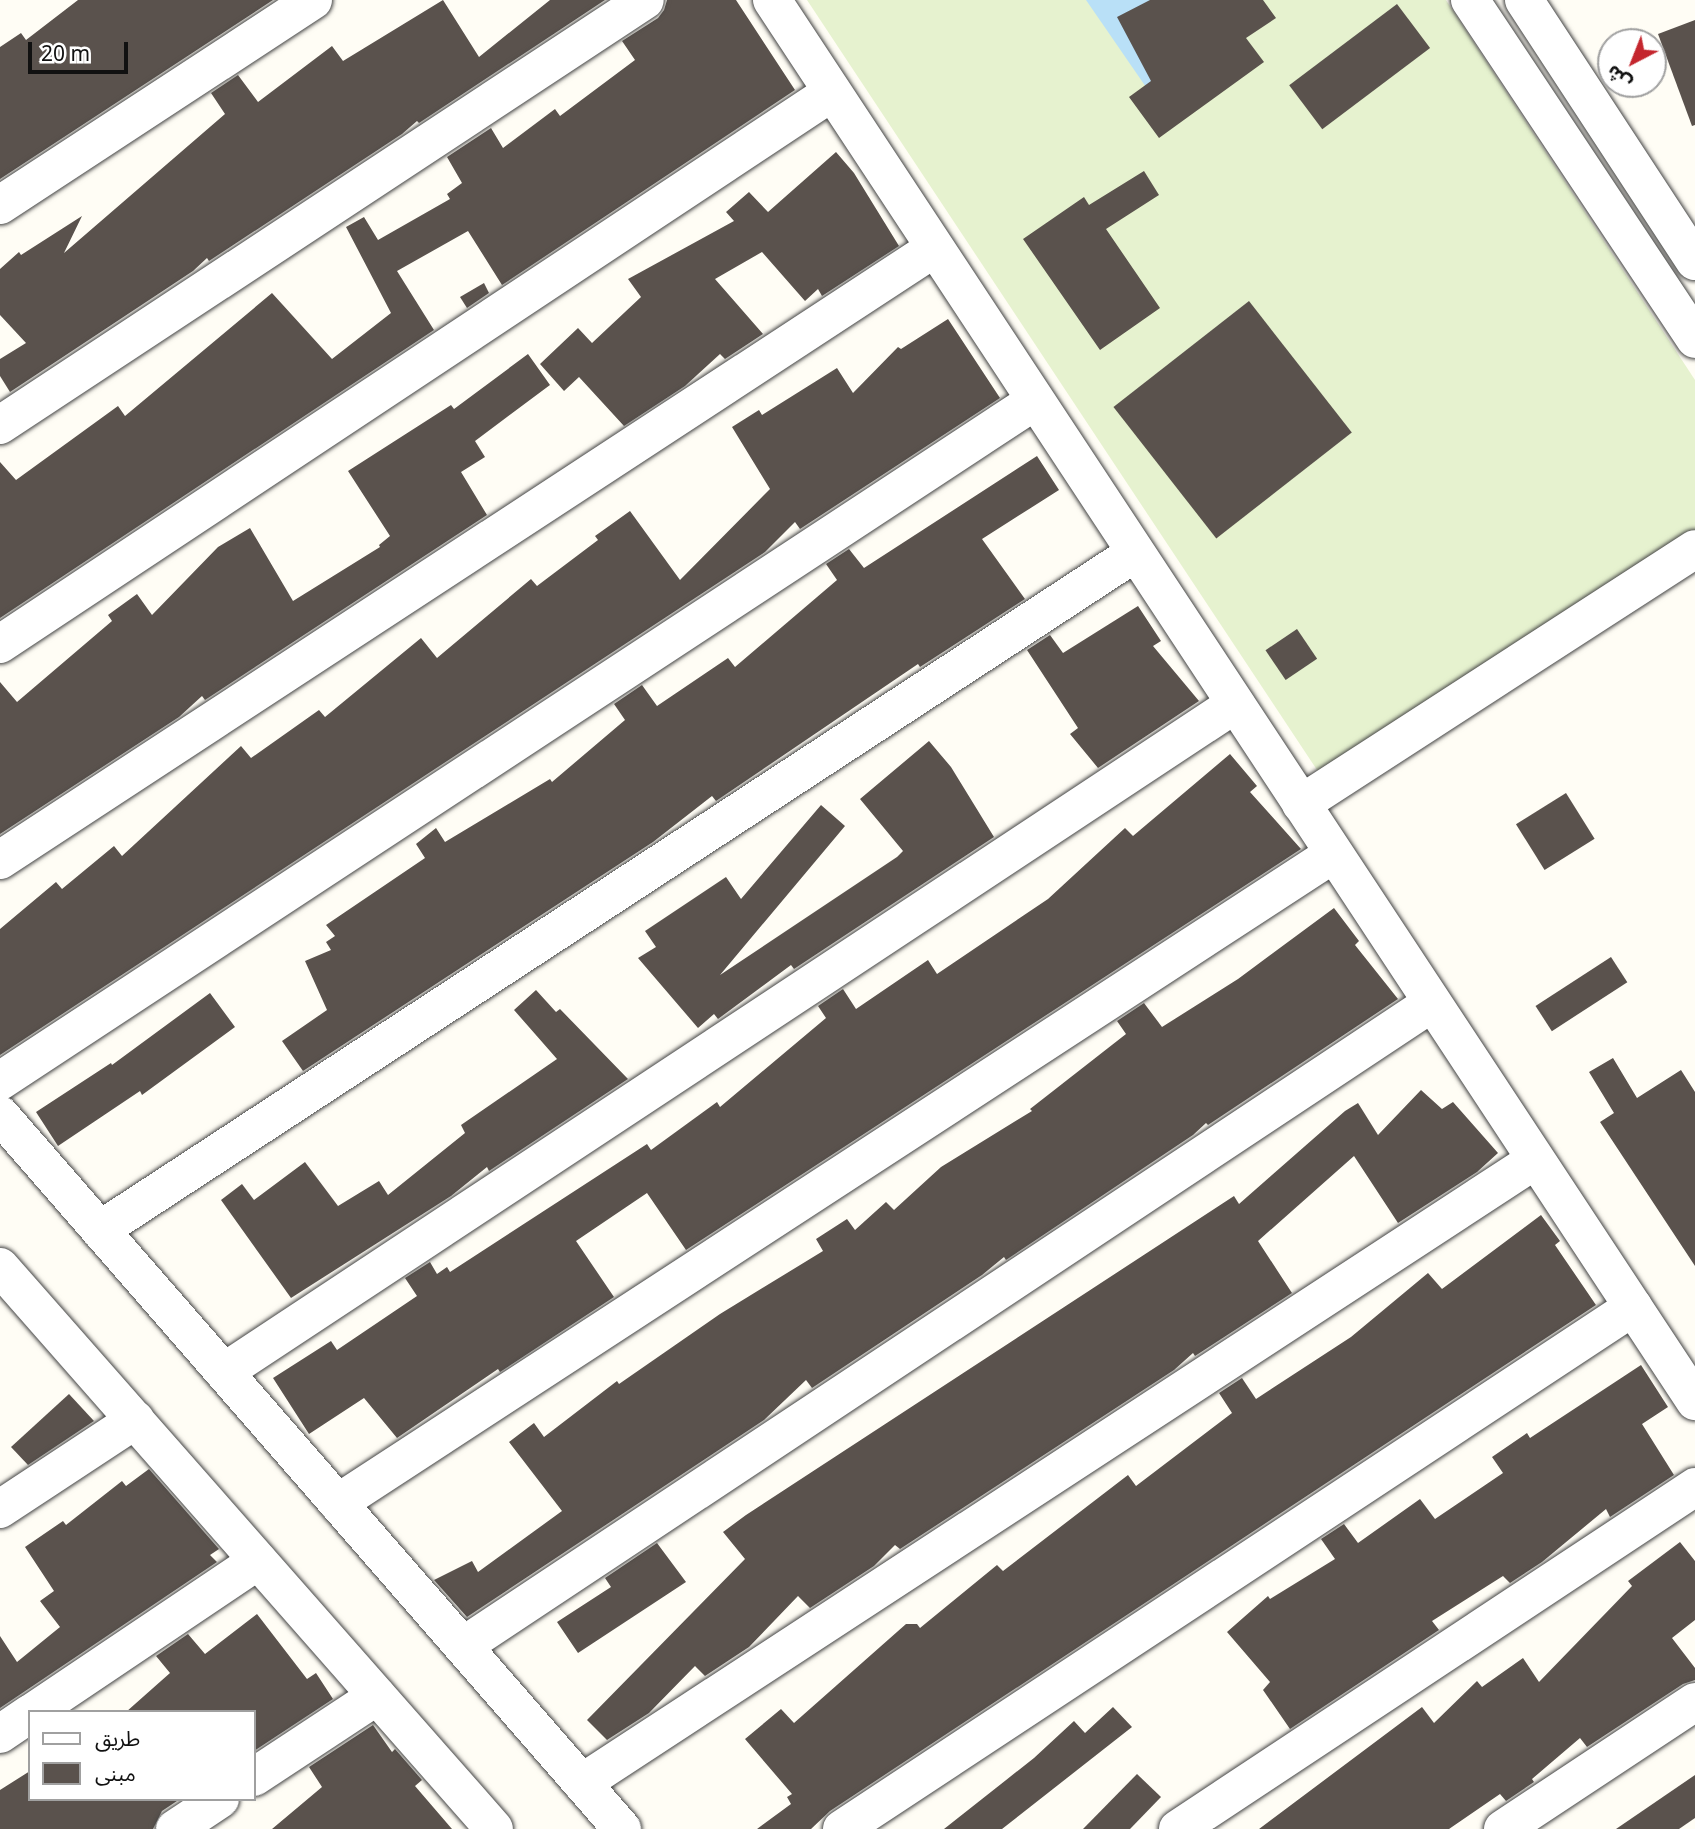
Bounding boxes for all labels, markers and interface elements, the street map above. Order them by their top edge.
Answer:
scale bar [32,28,131,72]
north arrow [1597,28,1667,98]
text: 20 m [41,32,90,76]
text: ش [1596,54,1642,101]
legend [28,1710,256,1801]
text: طريق [95,1717,140,1761]
text: مبنى [95,1752,136,1796]

